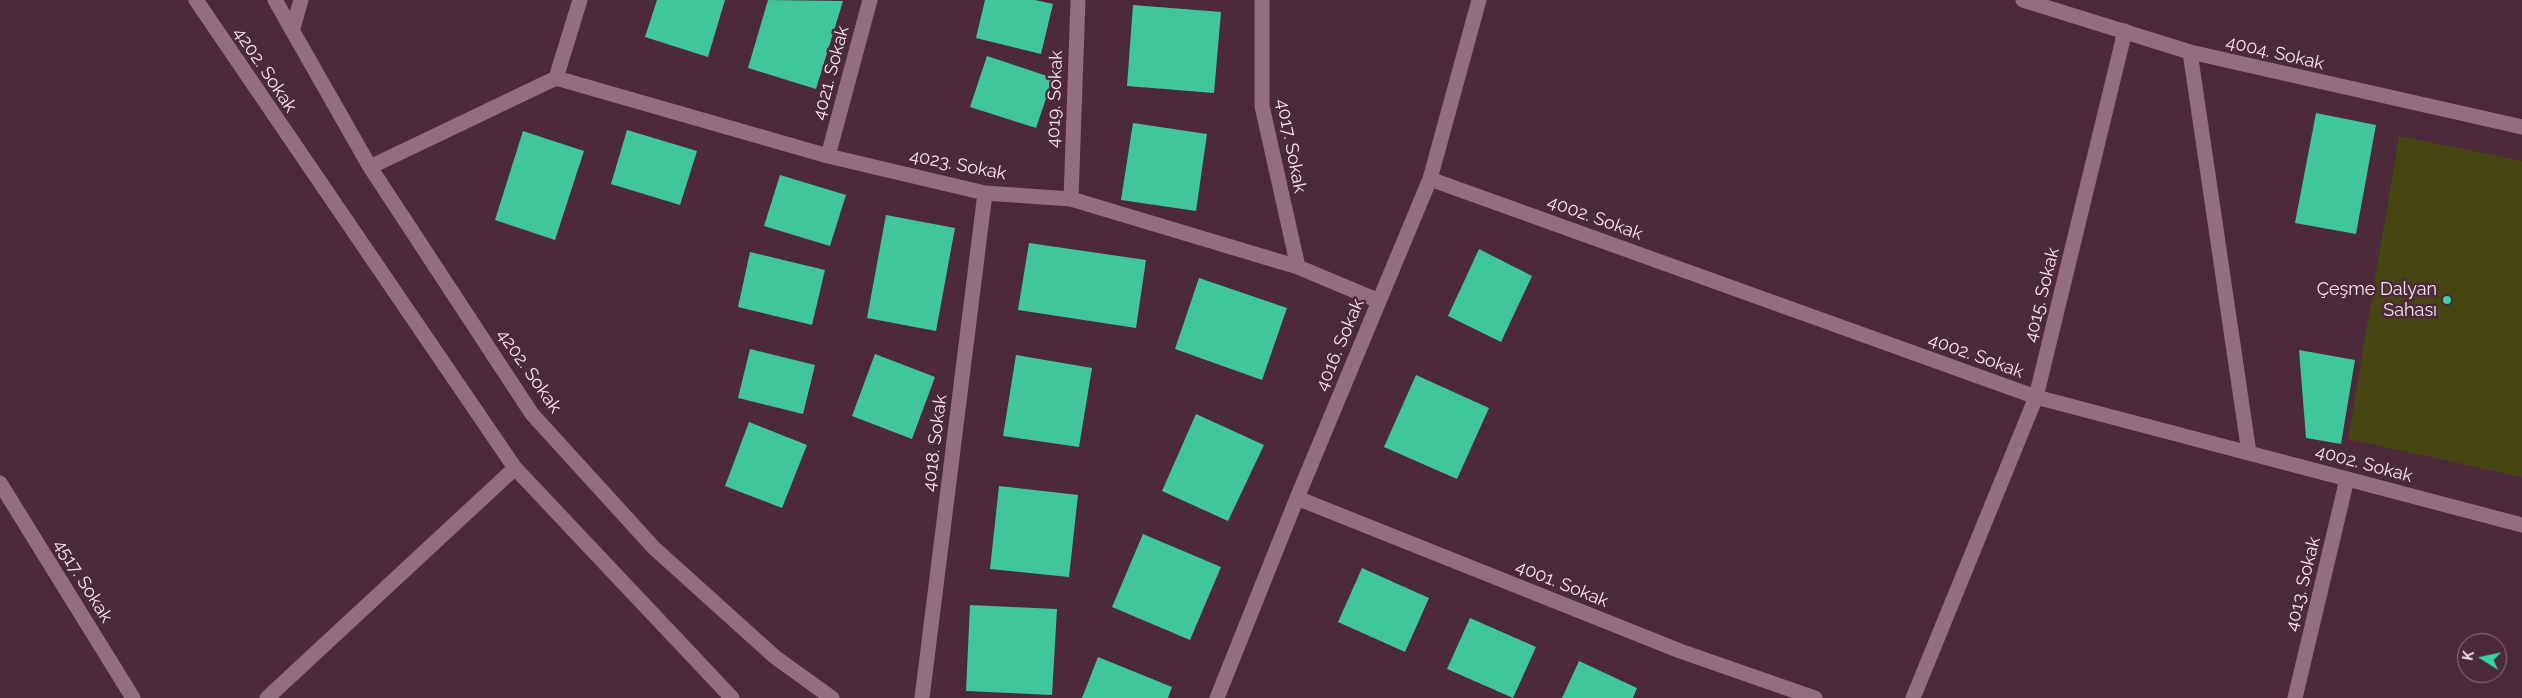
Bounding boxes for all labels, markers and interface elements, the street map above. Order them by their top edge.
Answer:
street label: 4202. Sokak [229,23,301,117]
street label: 4021. Sokak [808,24,854,122]
street label: 4004. Sokak [2224,31,2326,75]
street label: 4019. Sokak [1043,50,1067,148]
street label: 4017. Sokak [1271,97,1311,195]
street label: 4023. Sokak [908,145,1008,185]
street label: 4002. Sokak [1544,191,1646,245]
street label: 4015. Sokak [2020,245,2064,345]
place label: Çeşme Dalyan Sahası [2317,279,2437,322]
marker: Çeşme Dalyan Sahası [2441,294,2453,306]
street label: 4016. Sokak [1311,296,1369,394]
street label: 4202. Sokak [492,325,566,417]
street label: 4002. Sokak [1925,329,2027,383]
street label: 4018. Sokak [918,393,952,493]
street label: 4002. Sokak [2313,441,2415,487]
street label: 4517. Sokak [49,535,117,627]
street label: 4013. Sokak [2281,535,2325,633]
street label: 4001. Sokak [1513,556,1611,612]
north arrow [2457,633,2507,683]
text: K [2460,650,2477,662]

